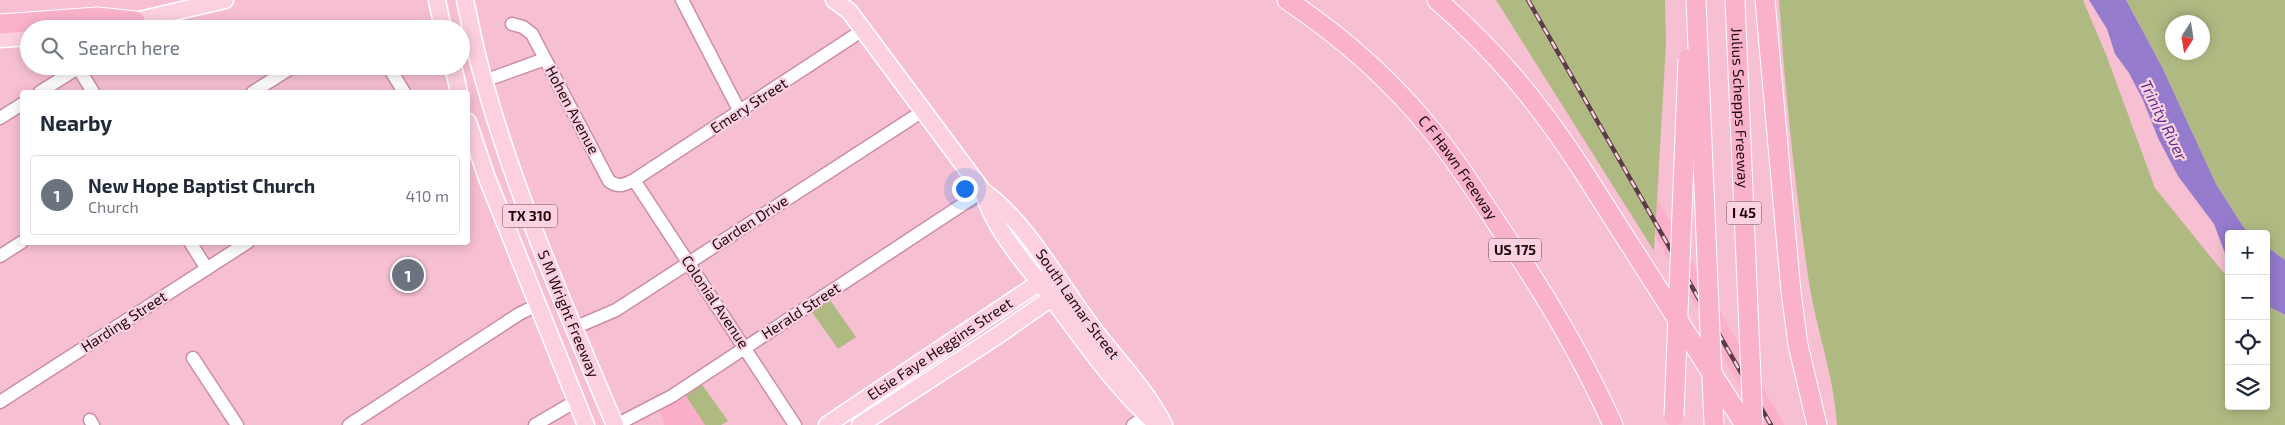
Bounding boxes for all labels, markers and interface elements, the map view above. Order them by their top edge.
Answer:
north arrow [2165,15,2210,60]
search box [20,20,470,75]
street label: Julius Schepps Freeway [1728,27,1753,189]
icon: search [38,34,66,62]
text: Search here [78,36,180,59]
street label: Hohen Avenue [542,62,604,157]
street label: Emery Street [707,73,791,137]
water label: Trinity River [2136,77,2192,164]
text: Nearby [40,110,112,135]
street label: C F Hawn Freeway [1415,111,1502,223]
text: New Hope Baptist Church [88,174,315,197]
your location [952,176,978,202]
text: 1 [54,186,60,205]
text: 410 m [406,186,449,205]
street label: Garden Drive [708,191,791,254]
text: Church [88,197,139,216]
road number: I 45 [1726,202,1762,224]
road number: TX 310 [502,205,558,228]
map controls [2225,230,2270,410]
button: + [2225,230,2270,275]
road number: US 175 [1489,238,1541,262]
street label: South Lamar Street [1032,245,1124,362]
street label: S M Wright Freeway [535,247,604,380]
street label: Colonial Avenue [678,252,753,351]
pin: 1 [392,256,424,294]
button: − [2225,275,2270,320]
street label: Herald Street [758,278,844,342]
street label: Harding Street [77,287,170,356]
street label: Elsie Faye Heggins Street [863,293,1016,403]
button: locate [2225,320,2270,365]
button: layers [2225,365,2270,410]

